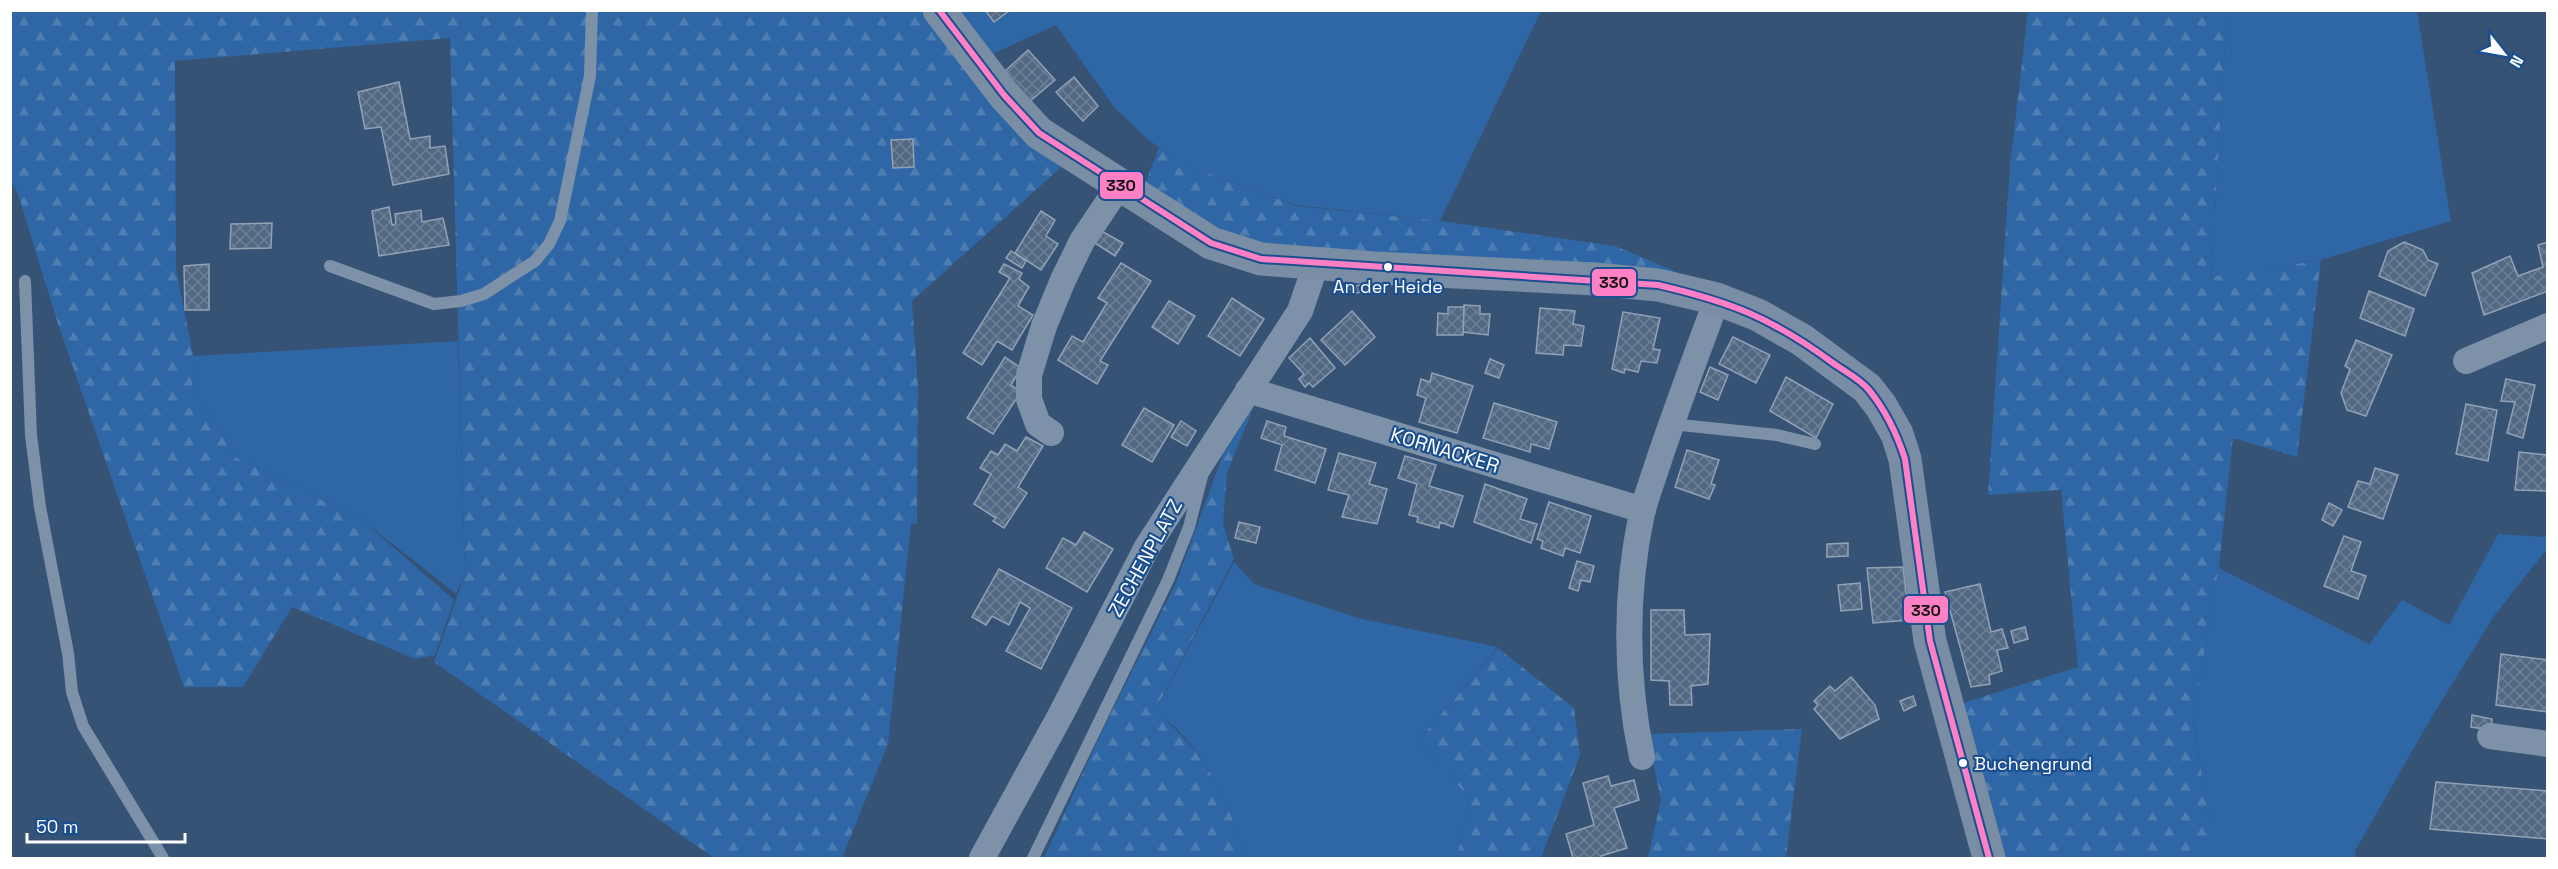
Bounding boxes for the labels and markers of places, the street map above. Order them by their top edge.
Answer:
marker: An der Heide [1382,261,1394,273]
place label: An der Heide [1333,275,1443,298]
place label: Buchengrund [1974,752,2092,775]
marker: Buchengrund [1957,757,1969,769]

